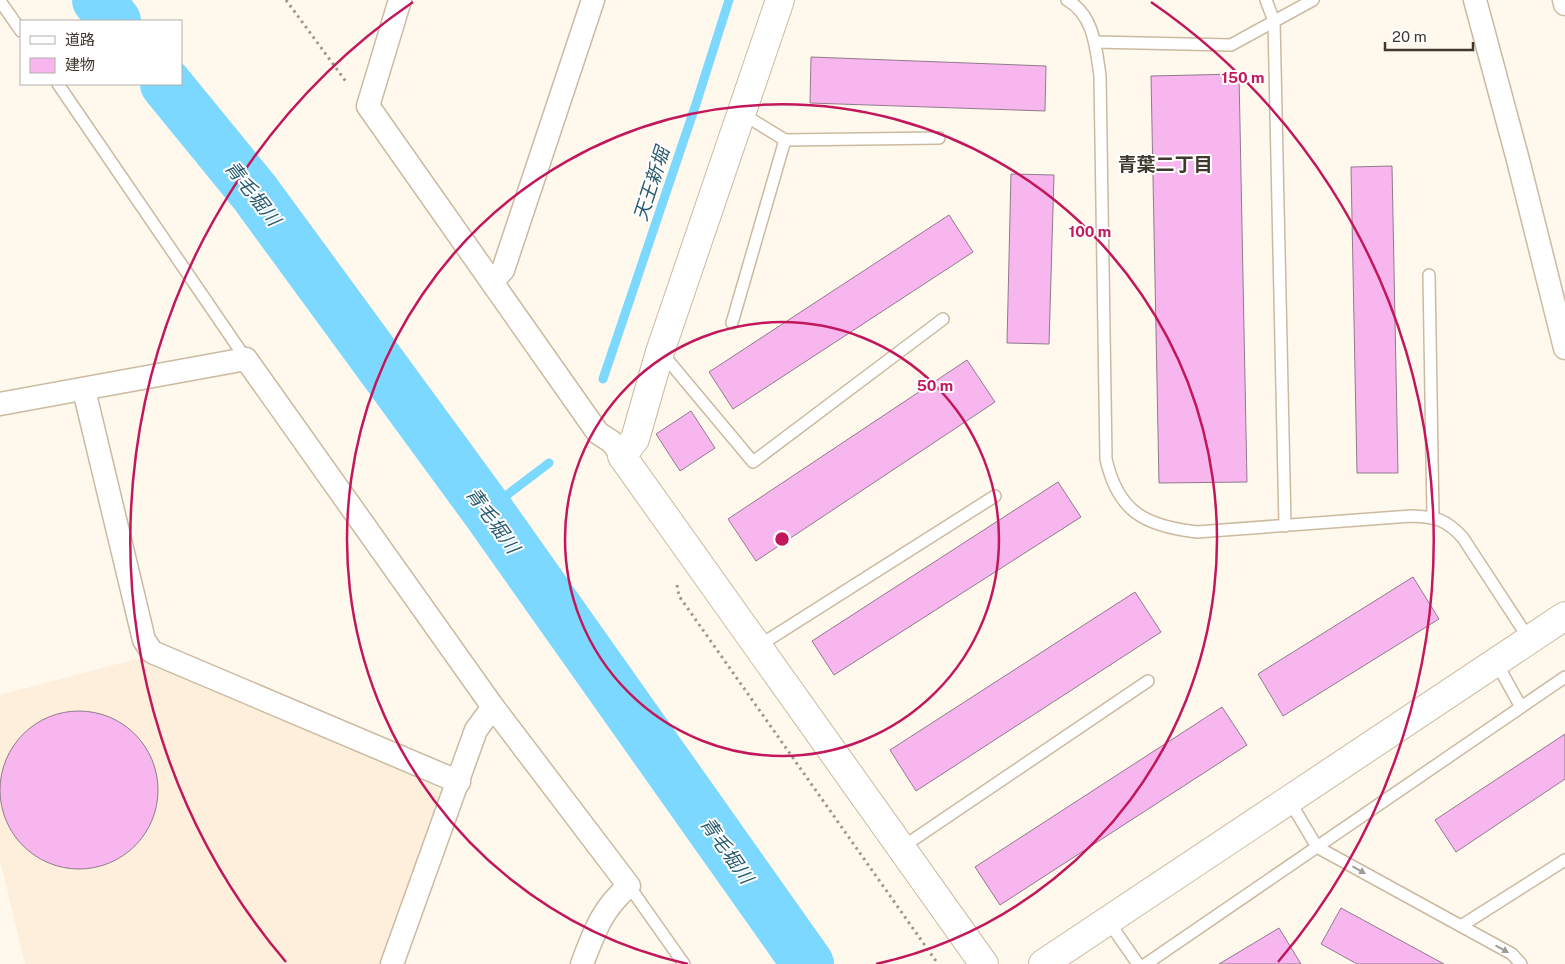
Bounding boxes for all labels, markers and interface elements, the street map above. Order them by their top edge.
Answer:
legend [20,20,182,85]
scale bar [1385,20,1472,52]
text: 20 m [1392,28,1427,45]
text: 道路 [65,31,95,48]
text: 建物 [65,56,95,73]
text: 150 m [1221,69,1265,86]
water label: 天王新堀 [629,142,674,224]
district label: 青葉二丁目 [1117,153,1213,175]
water label: 青毛堀川 [221,156,286,231]
text: 100 m [1069,223,1111,240]
text: 50 m [917,377,953,394]
water label: 青毛堀川 [462,483,525,559]
centre of rings [773,530,791,548]
water label: 青毛堀川 [696,813,759,889]
one-way arrow [1353,866,1366,875]
one-way arrow [1495,944,1508,953]

